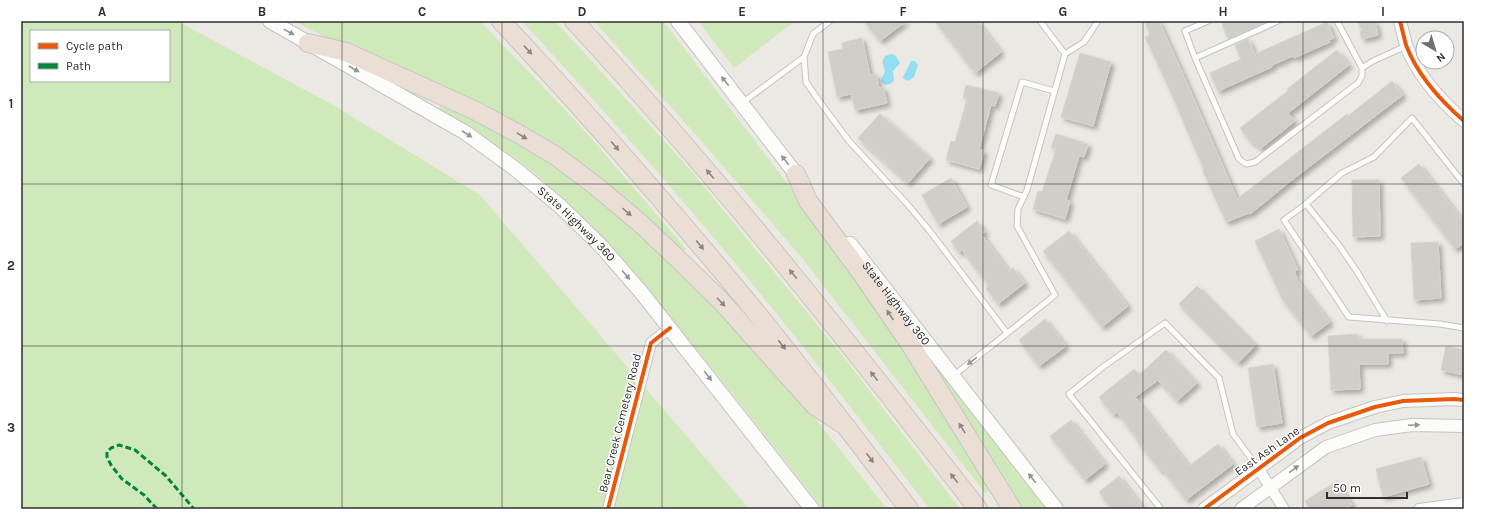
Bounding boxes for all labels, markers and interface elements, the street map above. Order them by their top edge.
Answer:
text: A [98,4,106,19]
text: B [258,4,266,19]
text: C [418,4,426,19]
text: D [578,4,587,19]
text: E [738,4,746,19]
text: F [899,4,907,19]
text: G [1059,4,1067,19]
text: H [1218,4,1228,19]
text: I [1381,4,1385,19]
one-way arrow [283,28,295,35]
legend [30,30,170,82]
north arrow [1415,30,1455,70]
text: Cycle path [66,39,123,53]
one-way arrow [523,45,532,54]
text: N [1434,50,1448,65]
text: Path [66,59,91,73]
one-way arrow [348,66,360,72]
one-way arrow [721,76,729,87]
text: 1 [9,96,13,111]
one-way arrow [461,130,472,138]
one-way arrow [517,132,527,140]
one-way arrow [610,141,619,152]
one-way arrow [781,154,789,165]
one-way arrow [705,169,714,180]
street label: State Highway 360 [535,183,618,264]
one-way arrow [622,208,632,217]
one-way arrow [695,239,704,250]
text: 2 [7,258,15,273]
street label: State Highway 360 [859,258,933,348]
one-way arrow [789,269,798,279]
one-way arrow [622,270,631,281]
one-way arrow [716,297,726,307]
one-way arrow [886,309,894,320]
one-way arrow [778,340,787,351]
street label: Bear Creek Cemetery Road [596,352,644,494]
one-way arrow [967,357,978,365]
one-way arrow [704,371,712,382]
one-way arrow [870,371,878,382]
text: 3 [7,420,15,435]
one-way arrow [958,422,965,434]
one-way arrow [1408,422,1421,428]
street label: East Ash Lane [1232,423,1302,479]
one-way arrow [866,453,875,464]
one-way arrow [1289,465,1300,473]
one-way arrow [950,473,958,484]
one-way arrow [1028,473,1037,484]
scale bar [1327,474,1407,500]
text: 50 m [1333,481,1361,495]

